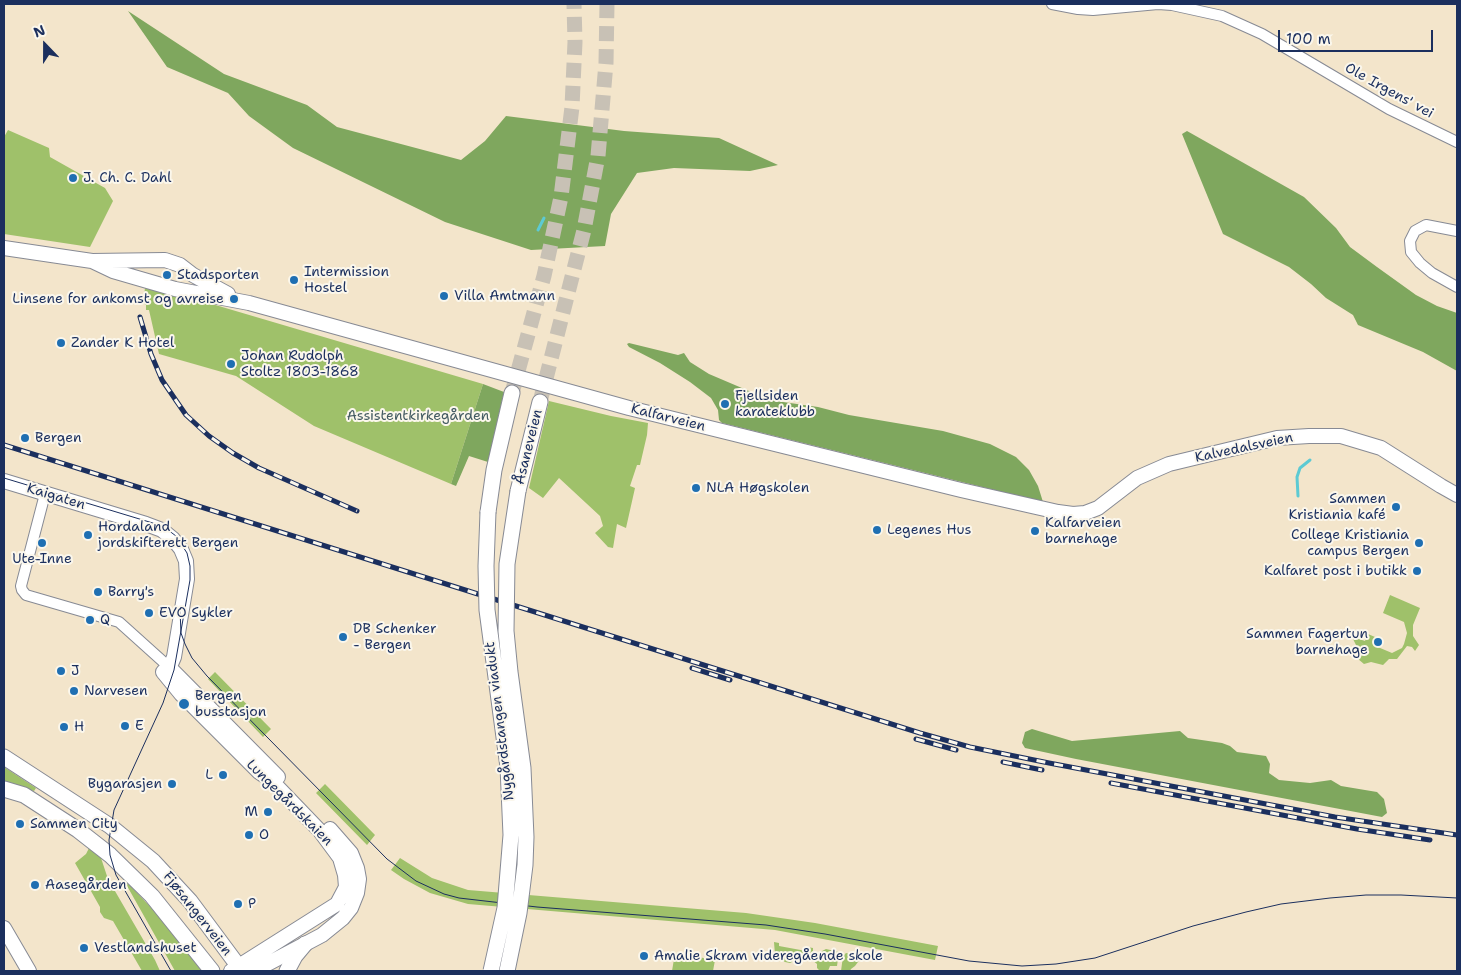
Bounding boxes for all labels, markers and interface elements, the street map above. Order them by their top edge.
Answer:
north arrow [20,20,70,70]
scale bar [1281,20,1436,52]
text: N [31,21,48,42]
text: 100 m [1286,29,1331,49]
street label: Ole Irgens' vei [1342,60,1436,122]
place label: J. Ch. C. Dahl [83,170,171,186]
marker: J. Ch. C. Dahl [67,172,79,184]
place label: Intermission Hostel [304,264,389,296]
place label: Stadsporten [177,267,259,283]
marker: Stadsporten [161,269,173,281]
marker: Intermission Hostel [288,274,300,286]
place label: Villa Amtmann [454,288,555,304]
marker: Villa Amtmann [438,290,450,302]
place label: Linsene for ankomst og avreise [12,291,224,307]
marker: Linsene for ankomst og avreise [228,293,240,305]
place label: Zander K Hotel [71,335,174,351]
marker: Zander K Hotel [55,337,67,349]
place label: Johan Rudolph Stoltz 1803-1868 [241,348,359,381]
marker: Johan Rudolph Stoltz 1803-1868 [225,358,237,370]
place label: Fjellsiden karateklubb [735,388,815,421]
marker: Fjellsiden karateklubb [719,398,731,410]
street label: Kalfarveien [629,401,707,435]
park label: Assistentkirkegården [347,408,489,424]
street label: Åsaneveien [512,408,546,486]
street label: Kalvedalsveien [1193,429,1295,467]
place label: Bergen [35,430,82,446]
marker: Bergen [19,432,31,444]
street label: Kaigaten [25,480,87,514]
place label: NLA Høgskolen [706,480,809,496]
marker: NLA Høgskolen [690,482,702,494]
place label: Sammen Kristiania kafé [1288,491,1386,524]
marker: Sammen Kristiania kafé [1390,501,1402,513]
place label: Kalfarveien barnehage [1045,515,1121,548]
place label: Hordaland jordskifterett Bergen [98,519,238,552]
place label: Legenes Hus [887,522,971,538]
marker: Legenes Hus [871,524,883,536]
marker: Kalfarveien barnehage [1029,525,1041,537]
place label: College Kristiania campus Bergen [1291,527,1409,560]
marker: Hordaland jordskifterett Bergen [82,529,94,541]
marker: Ute-Inne [36,537,48,549]
marker: College Kristiania campus Bergen [1413,537,1425,549]
place label: Ute-Inne [12,551,72,567]
place label: Kalfaret post i butikk [1264,563,1407,579]
marker: Kalfaret post i butikk [1411,565,1423,577]
place label: Barry's [108,584,154,600]
marker: Barry's [92,586,104,598]
place label: EVO Sykler [159,605,233,621]
marker: EVO Sykler [143,607,155,619]
place label: Q [100,612,110,628]
marker: Q [84,614,96,626]
place label: DB Schenker - Bergen [353,621,437,654]
place label: Sammen Fagertun barnehage [1246,626,1368,658]
marker: DB Schenker - Bergen [337,631,349,643]
marker: Sammen Fagertun barnehage [1372,636,1384,648]
street label: Nygårdstangen viadukt [482,641,518,801]
place label: J [71,663,79,679]
marker: J [55,665,67,677]
place label: Narvesen [84,683,148,699]
marker: Narvesen [68,685,80,697]
place label: Bergen busstasjon [195,688,266,720]
marker: Bergen busstasjon [177,697,191,711]
place label: E [135,718,144,734]
place label: H [74,719,84,735]
marker: E [119,720,131,732]
marker: H [58,721,70,733]
street label: Lungegårdskaien [242,756,336,850]
place label: L [205,767,213,783]
marker: L [217,769,229,781]
place label: Bygarasjen [88,776,162,792]
marker: Bygarasjen [166,778,178,790]
place label: M [245,804,258,820]
marker: M [262,806,274,818]
place label: Sammen City [30,816,118,832]
marker: Sammen City [14,818,26,830]
place label: O [259,827,269,843]
marker: O [243,829,255,841]
street label: Fjøsangerveien [159,869,235,959]
place label: Aasegården [45,877,127,893]
marker: Aasegården [29,879,41,891]
place label: P [248,896,256,912]
marker: P [232,898,244,910]
place label: Vestlandshuset [94,940,197,956]
marker: Vestlandshuset [78,942,90,954]
place label: Amalie Skram videregående skole [654,948,883,964]
marker: Amalie Skram videregående skole [638,950,650,962]

